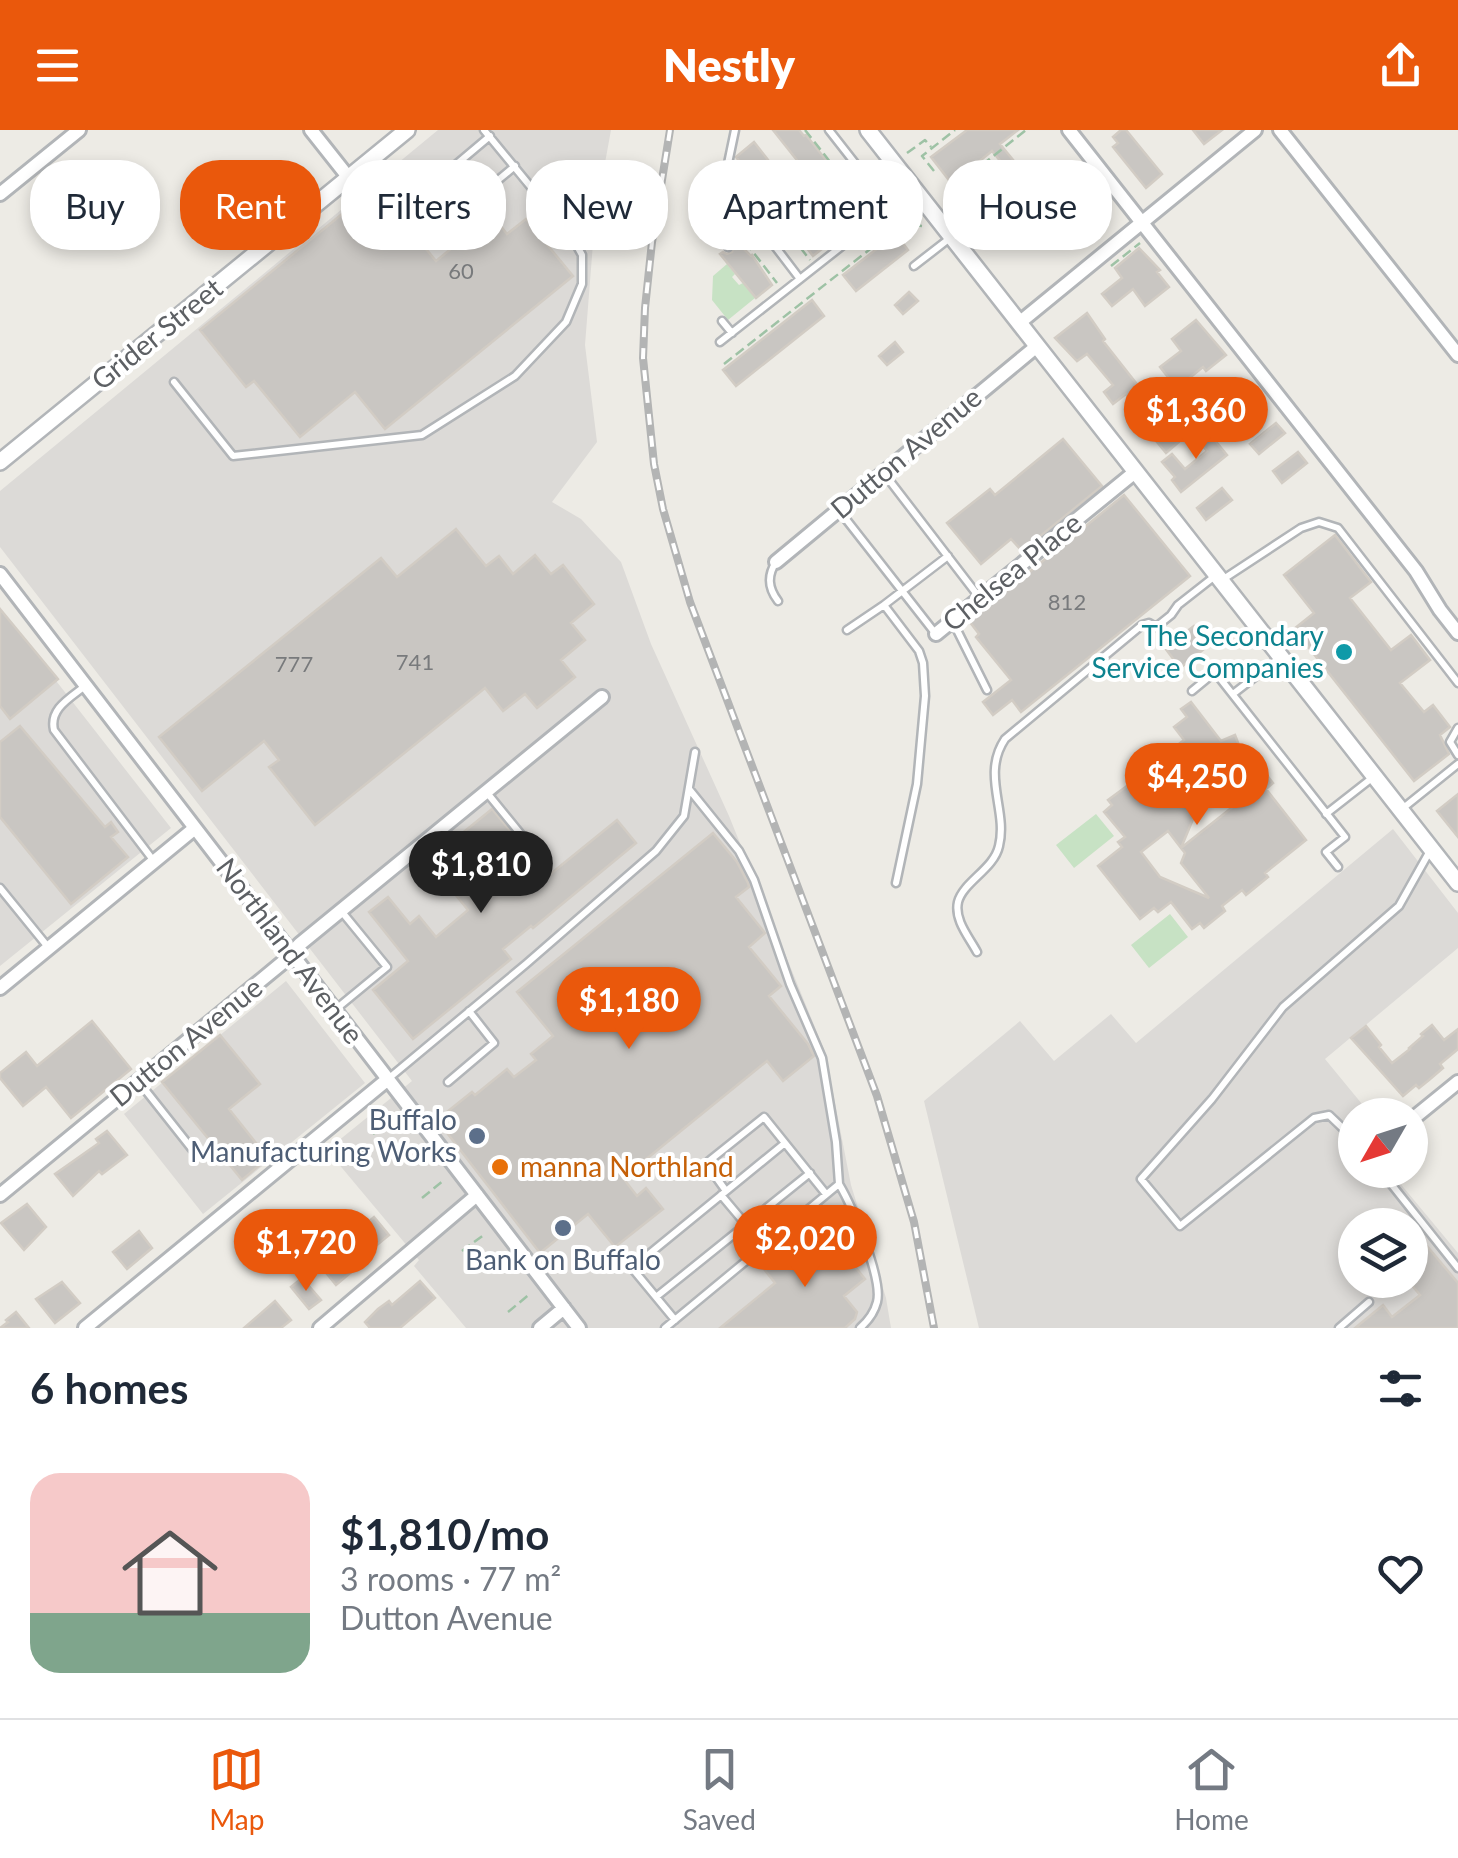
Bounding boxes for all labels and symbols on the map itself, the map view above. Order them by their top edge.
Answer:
house number: 60 [448,257,474,284]
street label: Grider Street [84,270,229,396]
pin: $1,360 [1115,377,1277,462]
street label: Dutton Avenue [823,379,988,525]
street label: Chelsea Place [935,505,1088,638]
house number: 812 [1048,588,1086,615]
place label: The Secondary Service Companies [1091,618,1325,684]
marker: The Secondary Service Companies [1333,641,1355,663]
house number: 741 [396,648,434,675]
house number: 777 [275,650,313,677]
pin: $4,250 [1116,743,1278,828]
pin: $1,810 [400,831,562,916]
street label: Northland Avenue [210,851,372,1050]
pin: $1,180 [548,967,710,1052]
street label: Dutton Avenue [102,969,268,1113]
north arrow [1338,1098,1428,1188]
place label: Buffalo Manufacturing Works [190,1102,457,1168]
marker: Buffalo Manufacturing Works [466,1125,488,1147]
place label: manna Northland [520,1149,734,1183]
marker: manna Northland [489,1156,511,1178]
pin: $2,020 [724,1205,886,1290]
pin: $1,720 [225,1209,387,1294]
marker: Bank on Buffalo [552,1217,574,1239]
place label: Bank on Buffalo [465,1242,661,1276]

